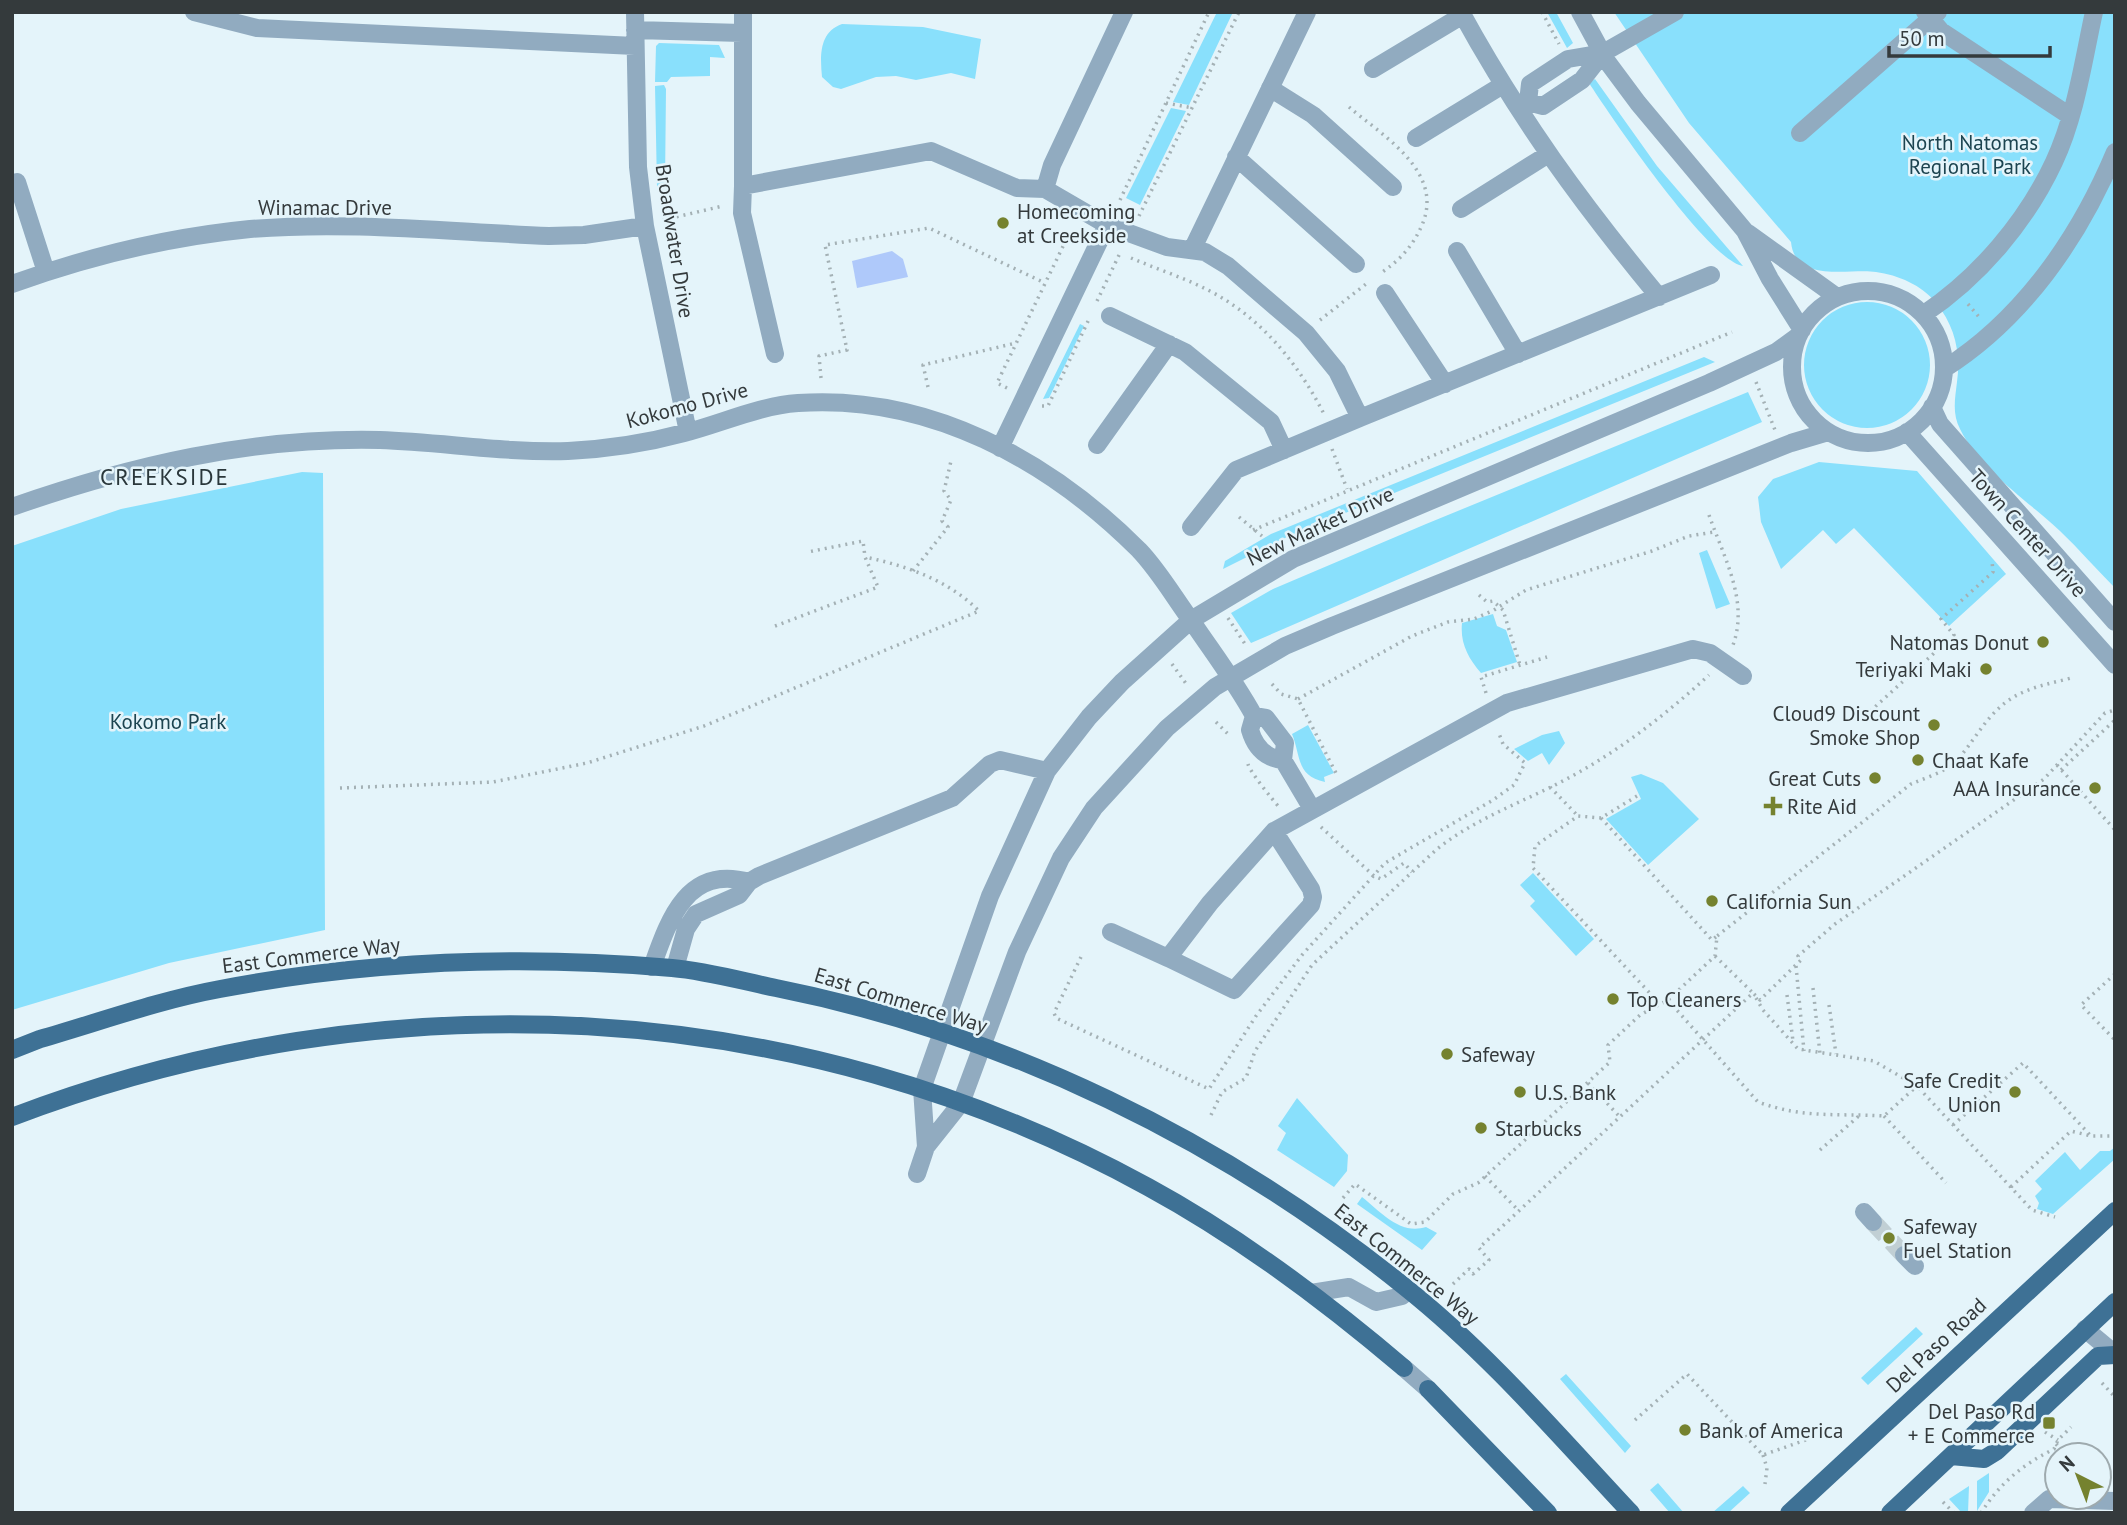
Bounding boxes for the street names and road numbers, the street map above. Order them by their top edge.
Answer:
street label: Broadwater Drive [649,162,701,320]
street label: Winamac Drive [258,194,392,221]
street label: Kokomo Drive [623,376,751,434]
street label: Town Center Drive [1963,463,2093,603]
street label: New Market Drive [1242,480,1398,572]
street label: East Commerce Way [220,931,402,979]
street label: East Commerce Way [811,961,991,1039]
street label: East Commerce Way [1329,1197,1485,1331]
street label: Del Paso Road [1880,1292,1992,1398]

